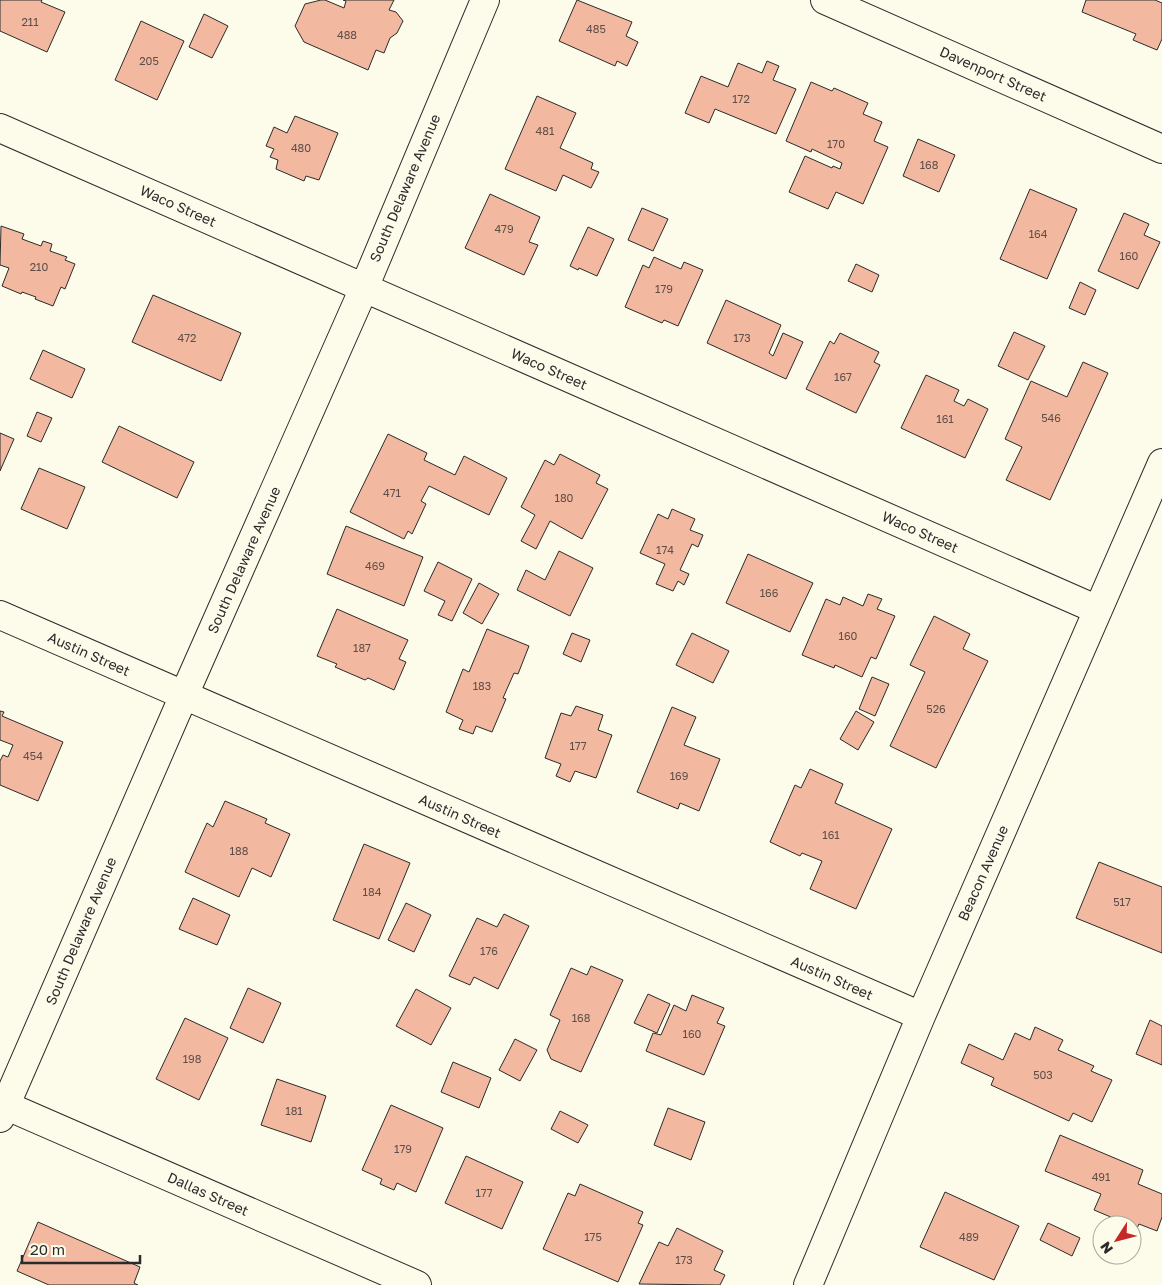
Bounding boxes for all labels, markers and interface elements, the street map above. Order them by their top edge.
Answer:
house number: 211 [21,15,39,28]
house number: 485 [586,22,606,35]
house number: 488 [337,28,357,41]
street label: Davenport Street [937,42,1049,105]
house number: 205 [139,54,159,67]
house number: 172 [732,92,750,105]
street label: South Delaware Avenue [366,111,443,264]
house number: 481 [536,124,554,137]
house number: 170 [827,137,845,150]
house number: 480 [291,141,311,154]
house number: 168 [920,158,939,171]
street label: Waco Street [137,181,219,230]
house number: 479 [494,222,514,235]
house number: 164 [1029,227,1048,240]
house number: 160 [1120,249,1139,262]
house number: 210 [30,260,48,273]
house number: 179 [655,282,673,295]
house number: 472 [178,331,196,344]
house number: 173 [733,331,751,344]
street label: Waco Street [508,344,590,393]
house number: 167 [834,370,852,383]
house number: 546 [1041,411,1061,424]
house number: 161 [936,412,954,425]
street label: South Delaware Avenue [203,484,284,636]
house number: 471 [383,486,401,499]
house number: 180 [555,491,574,504]
street label: Waco Street [879,507,961,556]
house number: 174 [656,543,674,556]
house number: 469 [365,559,385,572]
house number: 166 [760,586,779,599]
street label: Austin Street [46,628,133,679]
house number: 160 [839,629,858,642]
house number: 187 [353,641,371,654]
house number: 183 [473,679,491,692]
house number: 526 [926,702,946,715]
house number: 177 [570,739,587,752]
house number: 454 [23,749,43,762]
house number: 169 [670,769,688,782]
street label: Austin Street [417,790,504,841]
street label: Beacon Avenue [954,822,1011,923]
house number: 161 [822,828,840,841]
house number: 188 [230,844,249,857]
street label: South Delaware Avenue [42,854,119,1007]
house number: 184 [363,885,382,898]
house number: 517 [1113,895,1131,908]
house number: 176 [480,944,498,957]
street label: Austin Street [789,952,876,1003]
house number: 168 [572,1011,591,1024]
house number: 160 [683,1027,702,1040]
house number: 198 [183,1052,202,1065]
house number: 503 [1033,1068,1053,1081]
house number: 181 [285,1104,303,1117]
house number: 179 [394,1142,412,1155]
street label: Dallas Street [165,1168,251,1219]
house number: 491 [1092,1170,1110,1183]
house number: 177 [476,1186,493,1199]
north arrow [1092,1215,1142,1265]
house number: 175 [584,1230,602,1243]
house number: 489 [959,1230,979,1243]
scale bar [22,1232,140,1264]
text: N [1096,1239,1116,1257]
text: 20 m [30,1240,65,1258]
house number: 173 [675,1253,693,1266]

